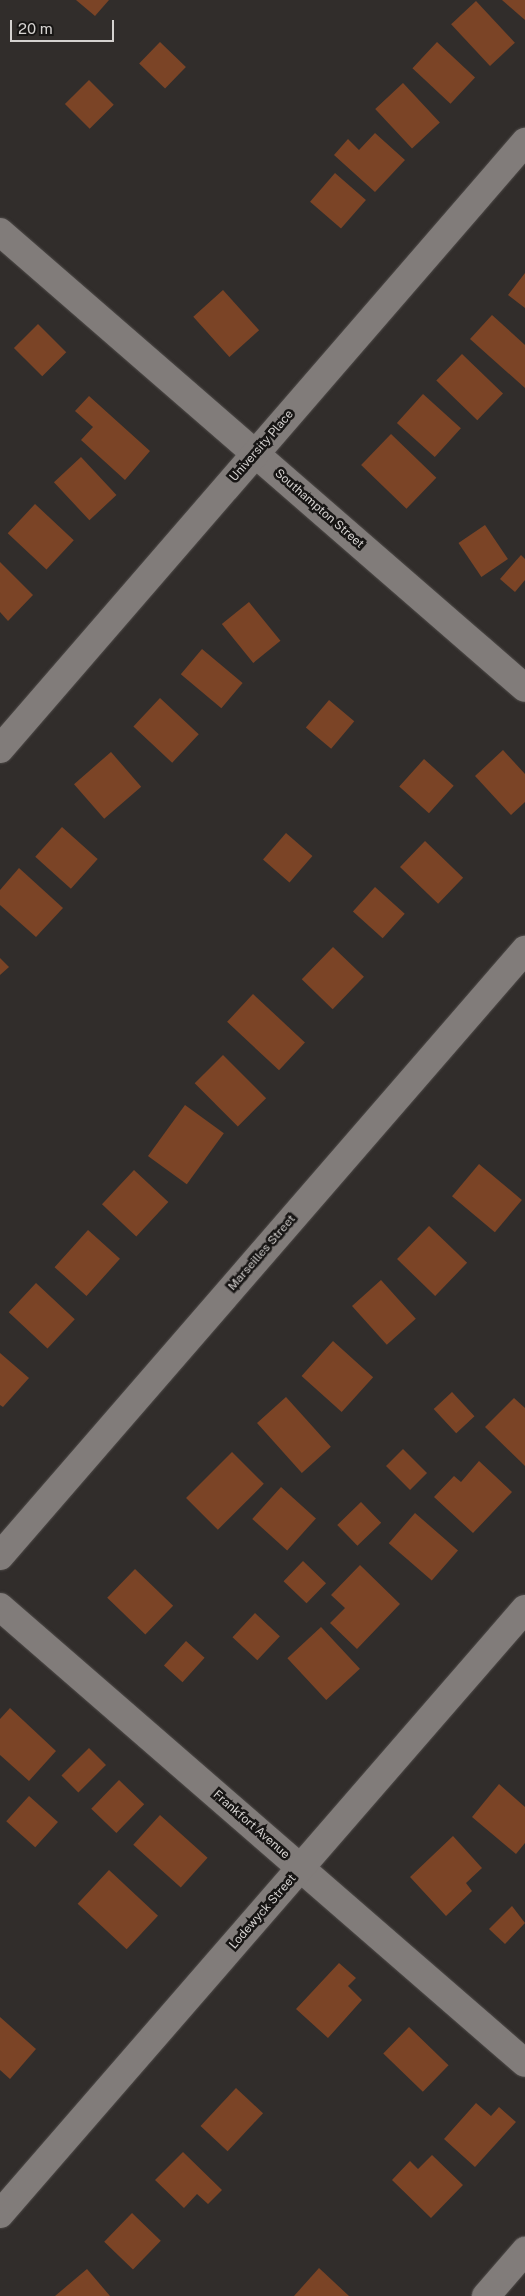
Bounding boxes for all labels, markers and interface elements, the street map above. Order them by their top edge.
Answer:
scale bar [12,10,116,42]
text: 20 m [18,20,53,37]
street label: University Place [227,407,297,485]
street label: Southampton Street [271,466,367,552]
street label: Marseilles Street [225,1212,299,1294]
street label: Frankfort Avenue [210,1788,292,1862]
street label: Lodewyck Street [227,1872,299,1952]

